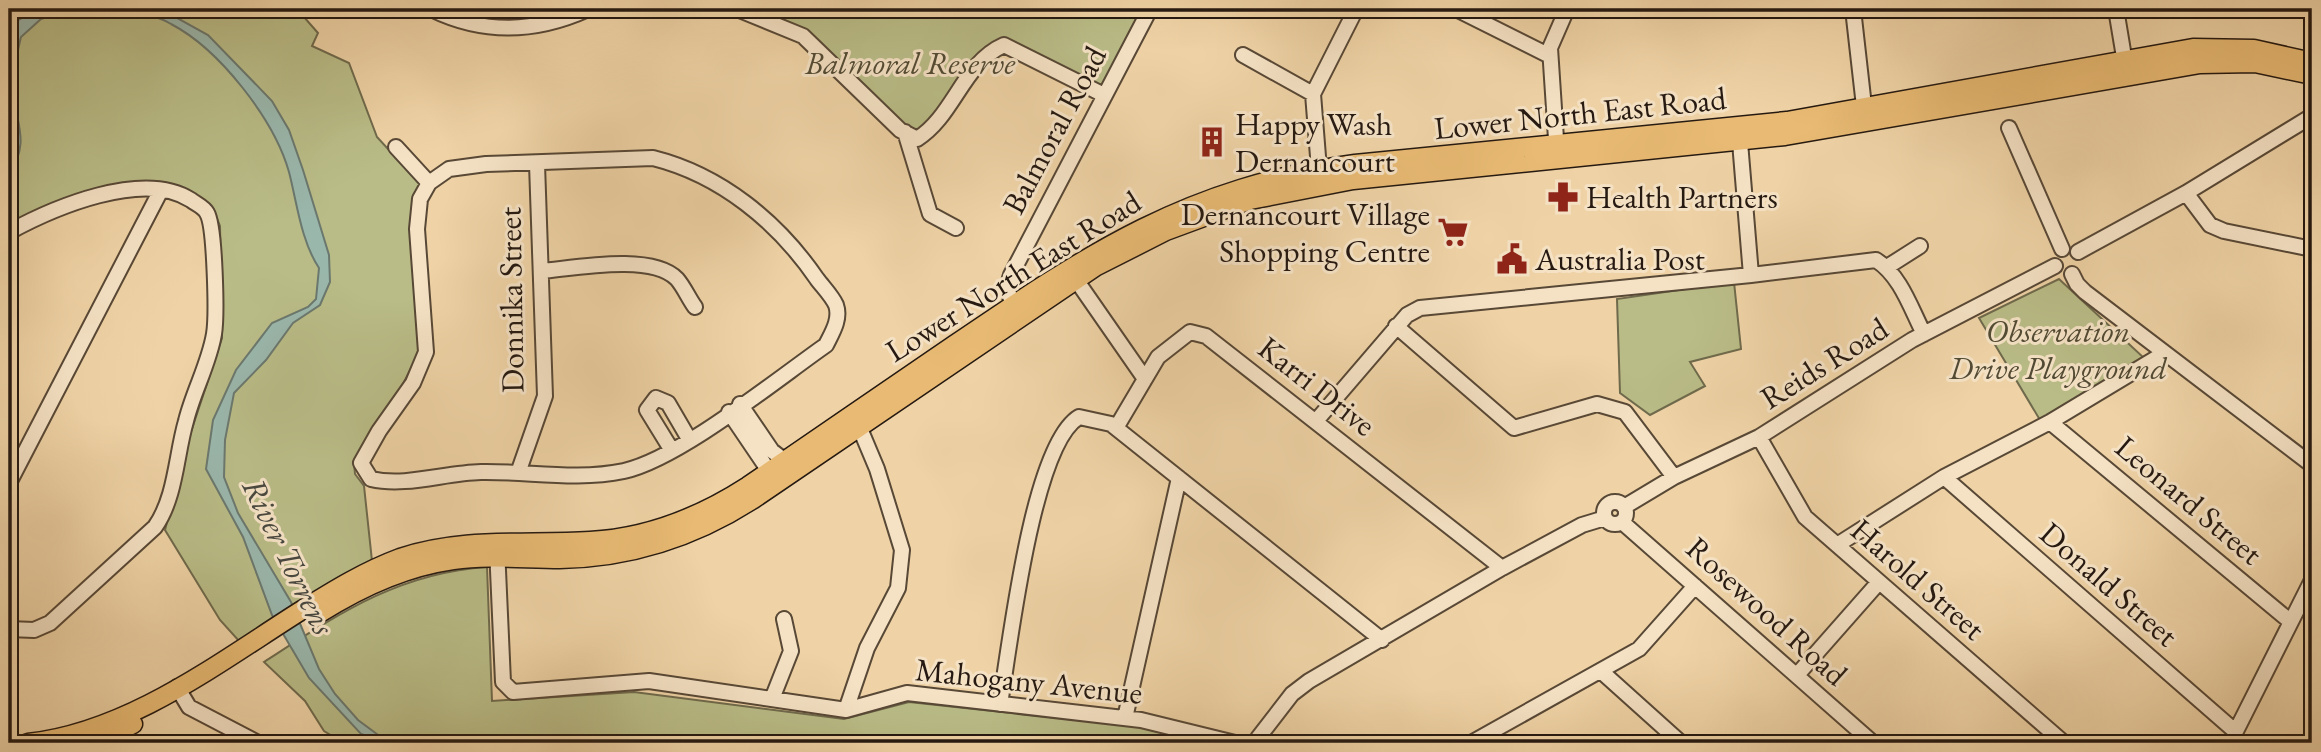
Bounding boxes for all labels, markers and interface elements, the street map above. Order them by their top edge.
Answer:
street label: Balmoral Road [992,38,1116,221]
park label: Balmoral Reserve [804,42,1016,84]
street label: Lower North East Road [1432,77,1729,149]
place label: Happy Wash Dernancourt [1235,103,1395,182]
building icon: Happy Wash Dernancourt [1195,125,1229,159]
place label: Health Partners [1586,176,1778,218]
street label: Lower North East Road [877,180,1149,372]
pharmacy icon: Health Partners [1546,180,1580,214]
place label: Dernancourt Village Shopping Centre [1181,193,1430,272]
street label: Donnika Street [488,207,534,393]
supermarket icon: Dernancourt Village Shopping Centre [1436,215,1470,249]
place label: Australia Post [1534,238,1705,280]
public building icon: Australia Post [1495,242,1529,276]
street label: Reids Road [1752,307,1896,419]
park label: Observation Drive Playground [1948,310,2168,389]
street label: Karri Drive [1249,327,1385,445]
street label: Leonard Street [2107,426,2271,574]
water label: River Torrens [232,470,346,643]
street label: Harold Street [1842,509,1994,649]
street label: Donald Street [2031,512,2187,656]
street label: Rosewood Road [1677,527,1857,695]
street label: Mahogany Avenue [914,648,1144,714]

